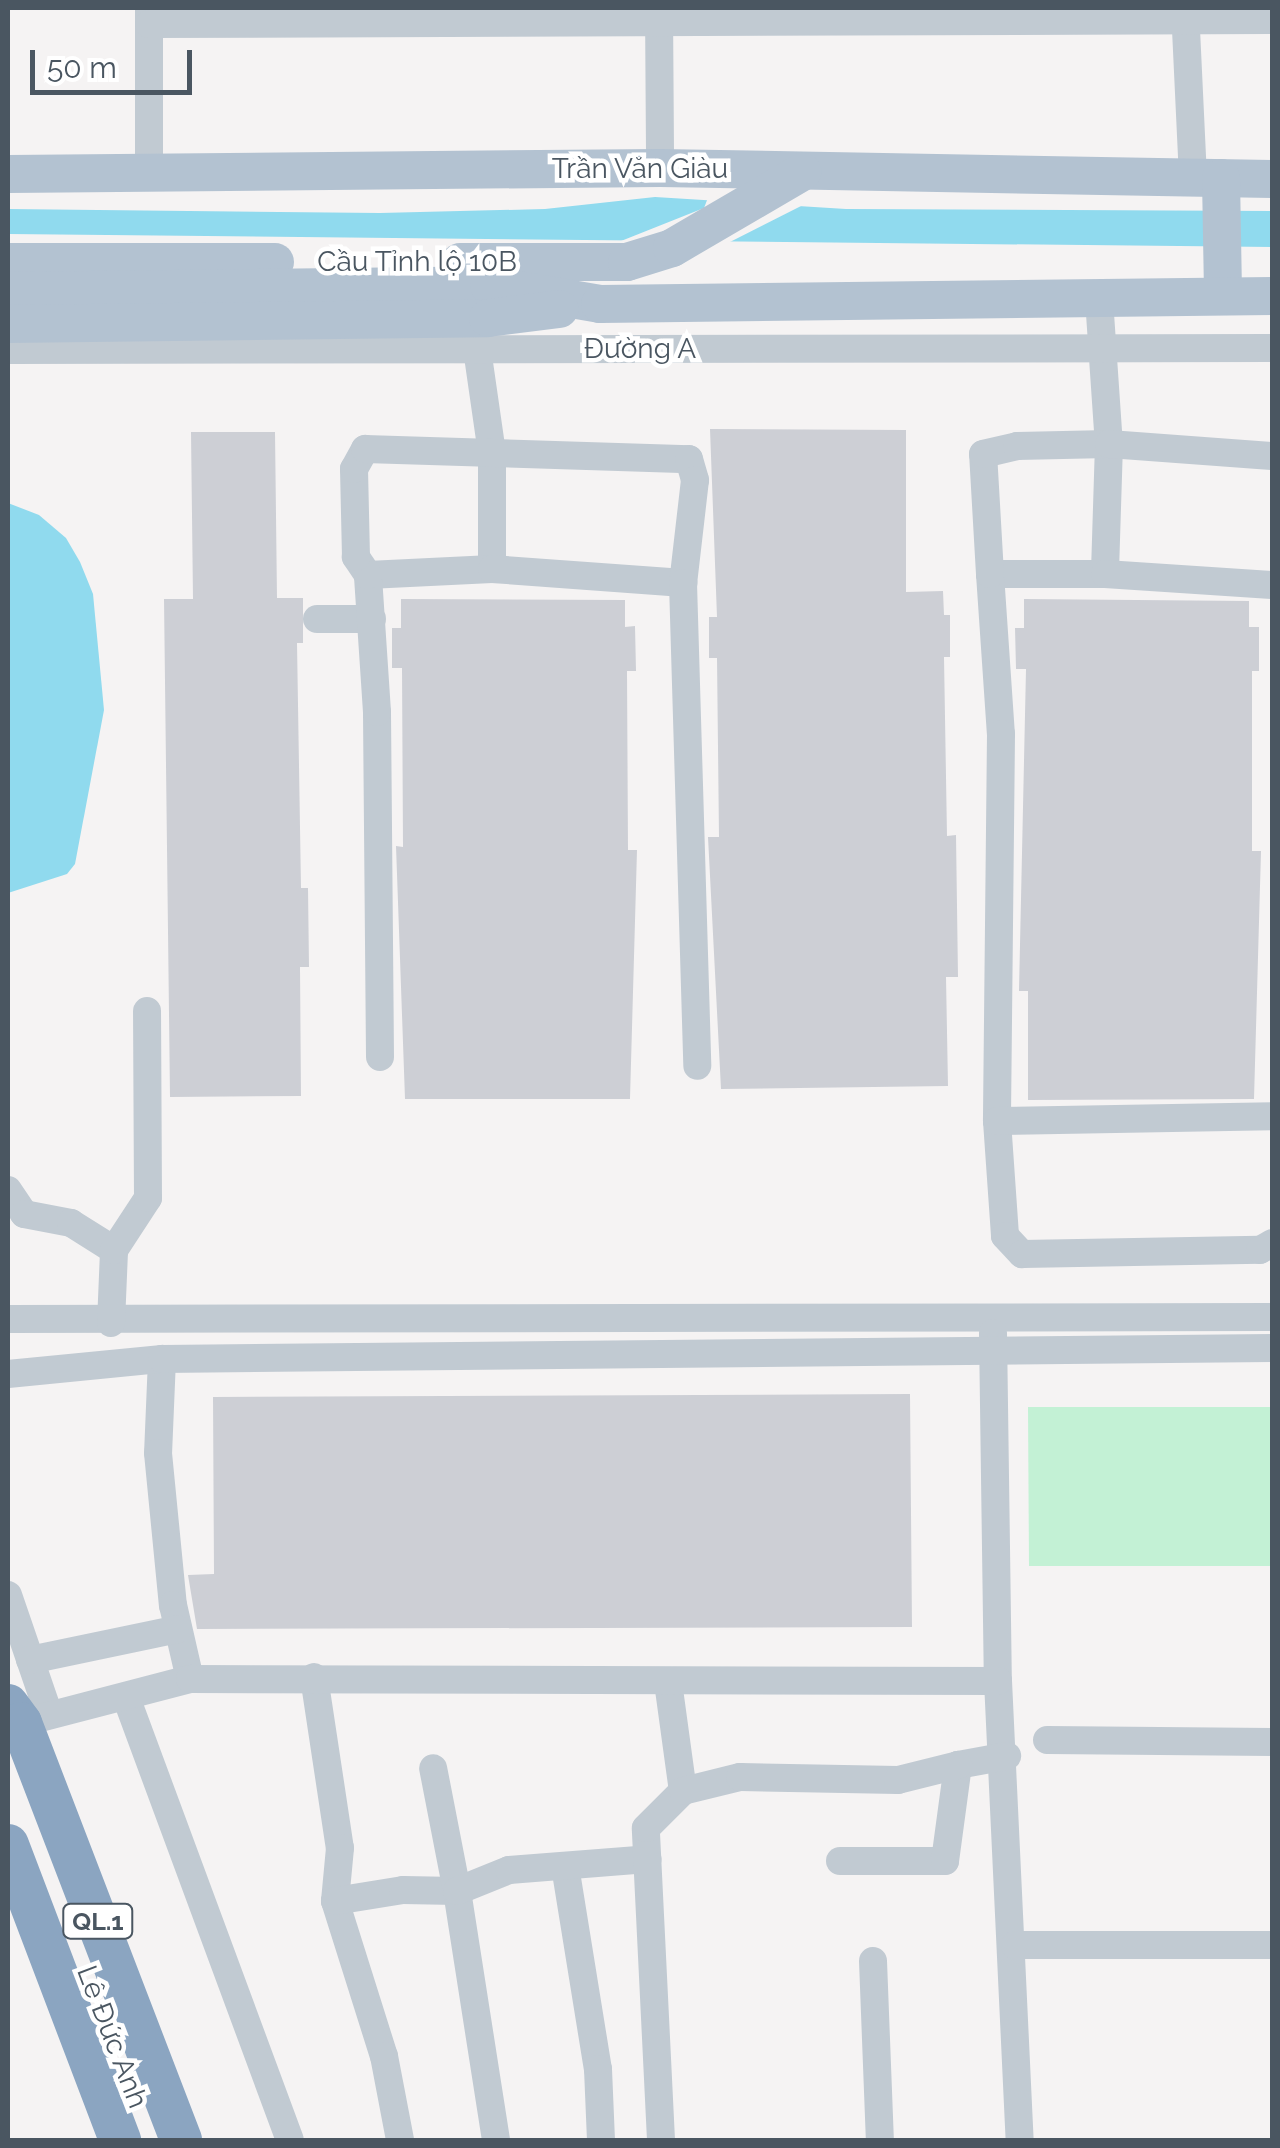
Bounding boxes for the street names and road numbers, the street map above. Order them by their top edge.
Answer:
street label: Trần Văn Giàu [551,152,729,186]
street label: Cầu Tỉnh lộ 10B [317,245,517,279]
street label: Đường A [583,332,697,366]
road number: QL.1 [61,1901,136,1941]
street label: Lê Đức Anh [69,1961,155,2113]

